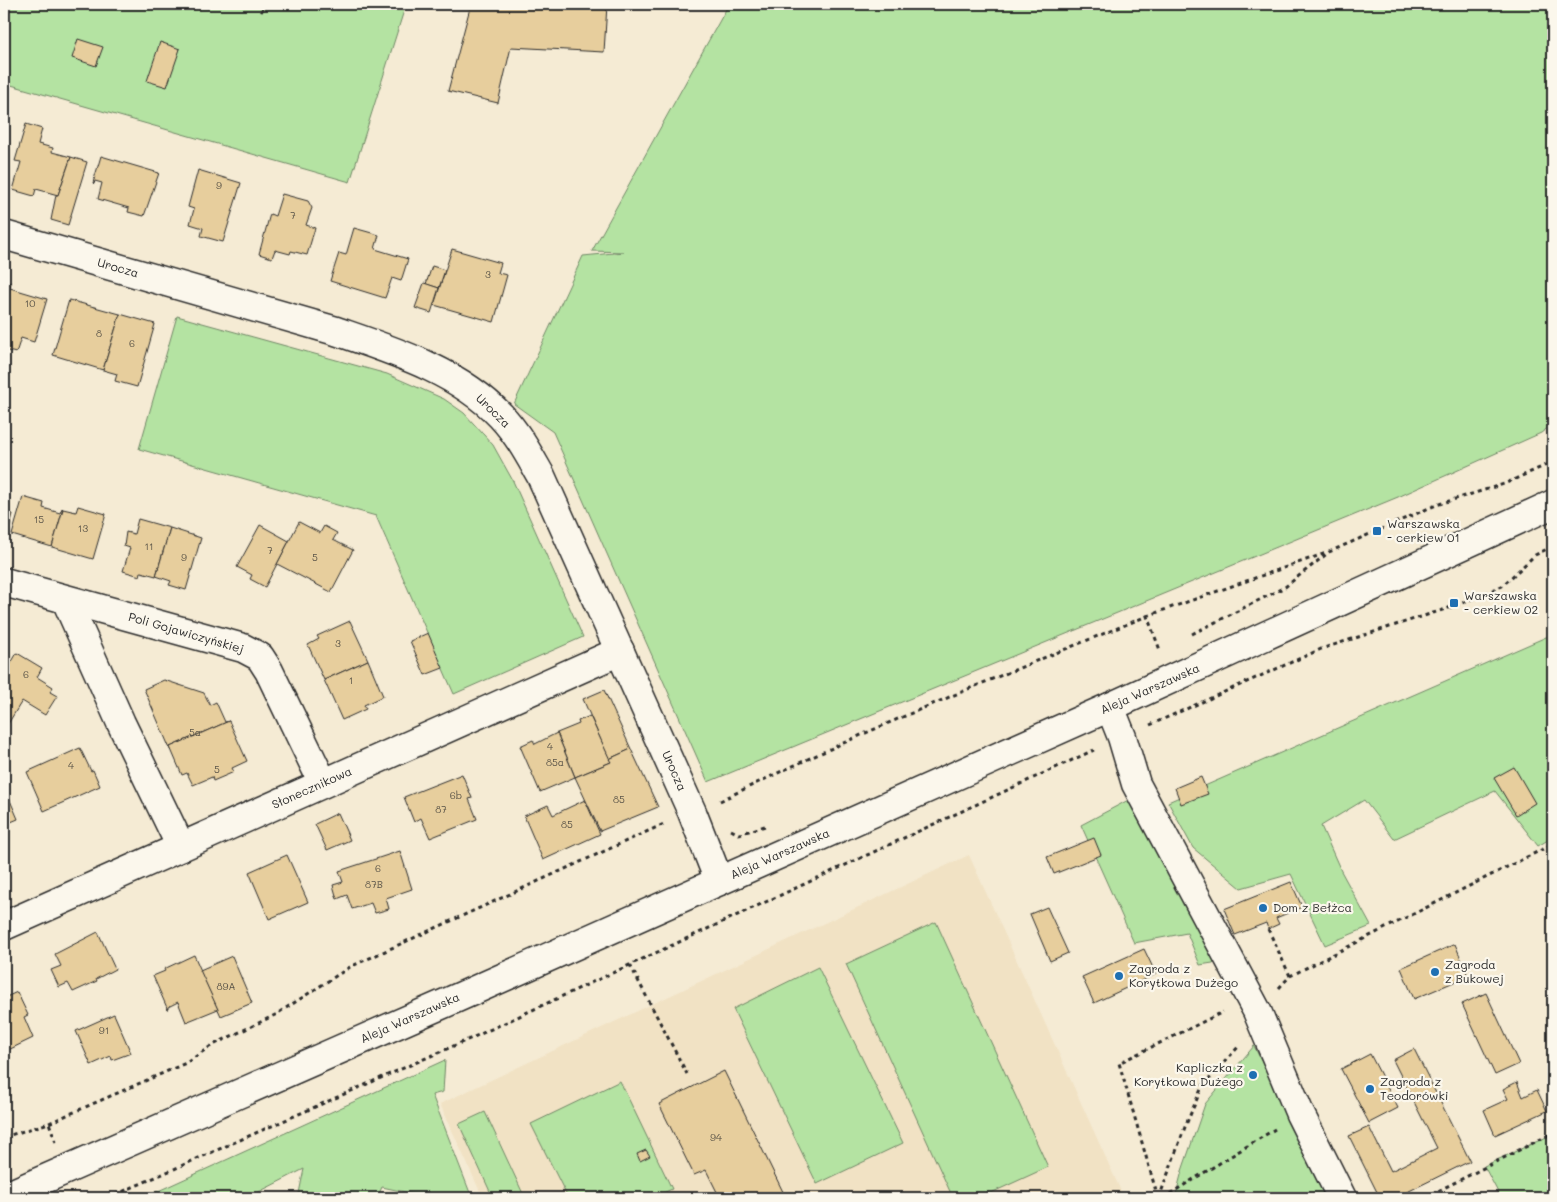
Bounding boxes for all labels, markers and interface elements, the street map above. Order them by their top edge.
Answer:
house number: 9 [216,178,222,192]
house number: 7 [290,208,296,222]
street label: Urocza [96,254,141,281]
house number: 3 [485,267,491,281]
house number: 10 [25,296,35,310]
house number: 8 [96,326,102,340]
house number: 6 [129,336,135,350]
street label: Urocza [473,390,514,431]
house number: 15 [34,512,44,526]
place label: Warszawska - cerkiew 01 [1387,515,1460,545]
house number: 13 [78,521,88,535]
marker: Warszawska - cerkiew 01 [1371,525,1383,537]
house number: 11 [145,539,153,553]
house number: 7 [267,543,273,557]
house number: 9 [181,550,187,564]
house number: 5 [312,550,318,564]
place label: Warszawska - cerkiew 02 [1464,587,1538,617]
marker: Warszawska - cerkiew 02 [1448,597,1460,609]
street label: Poli Gojawiczyńskiej [127,608,246,656]
house number: 3 [335,636,341,650]
street label: Aleja Warszawska [1097,659,1202,717]
house number: 6 [23,667,29,681]
house number: 1 [349,673,353,687]
house number: 5a [189,725,201,739]
house number: 4 [547,739,553,753]
street label: Urocza [659,748,691,793]
house number: 85a [546,755,564,769]
house number: 4 [68,758,74,772]
house number: 5 [214,762,220,776]
street label: Słonecznikowa [269,762,354,812]
house number: 6b [450,788,462,802]
house number: 85 [613,792,625,806]
house number: 87 [435,802,447,816]
house number: 85 [561,817,573,831]
street label: Aleja Warszawska [727,824,832,882]
house number: 6 [375,861,381,875]
house number: 87B [365,877,383,891]
place label: Dom z Bełżca [1273,899,1352,915]
marker: Dom z Bełżca [1257,902,1269,914]
place label: Zagroda z Bukowej [1445,956,1504,986]
place label: Zagroda z Korytkowa Dużego [1129,960,1238,990]
marker: Zagroda z Bukowej [1429,966,1441,978]
marker: Zagroda z Korytkowa Dużego [1113,970,1125,982]
house number: 89A [217,979,236,993]
street label: Aleja Warszawska [357,988,462,1046]
house number: 91 [99,1023,109,1037]
place label: Kapliczka z Korytkowa Dużego [1134,1059,1243,1089]
marker: Kapliczka z Korytkowa Dużego [1247,1069,1259,1081]
place label: Zagroda z Teodorówki [1380,1073,1448,1103]
marker: Zagroda z Teodorówki [1364,1083,1376,1095]
house number: 94 [710,1130,722,1144]

